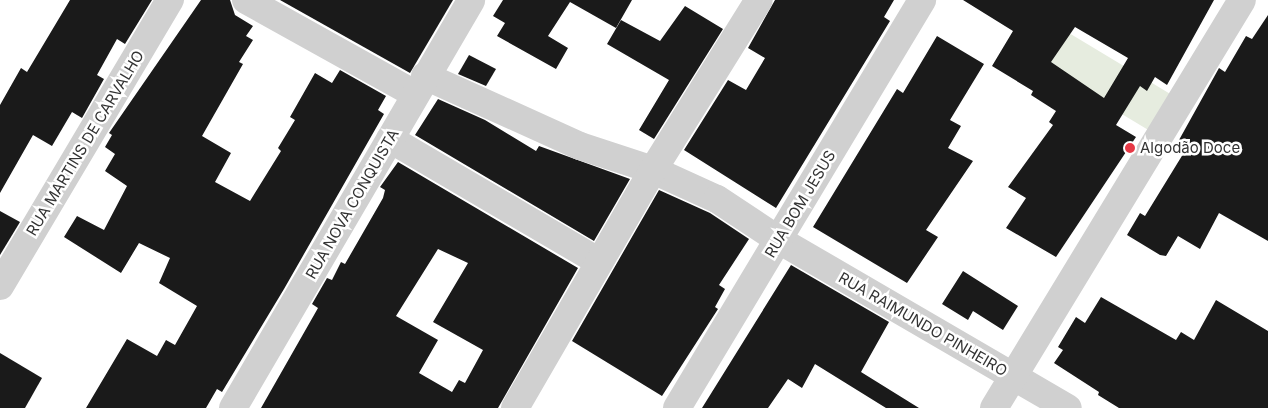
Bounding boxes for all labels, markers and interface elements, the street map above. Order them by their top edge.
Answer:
street label: RUA MARTINS DE CARVALHO [22,47,148,239]
street label: RUA NOVA CONQUISTA [302,126,402,282]
place label: Algodão Doce [1140,139,1240,157]
marker: Algodão Doce [1124,142,1136,154]
street label: RUA BOM JESUS [761,147,839,261]
street label: RUA RAIMUNDO PINHEIRO [835,268,1011,380]

